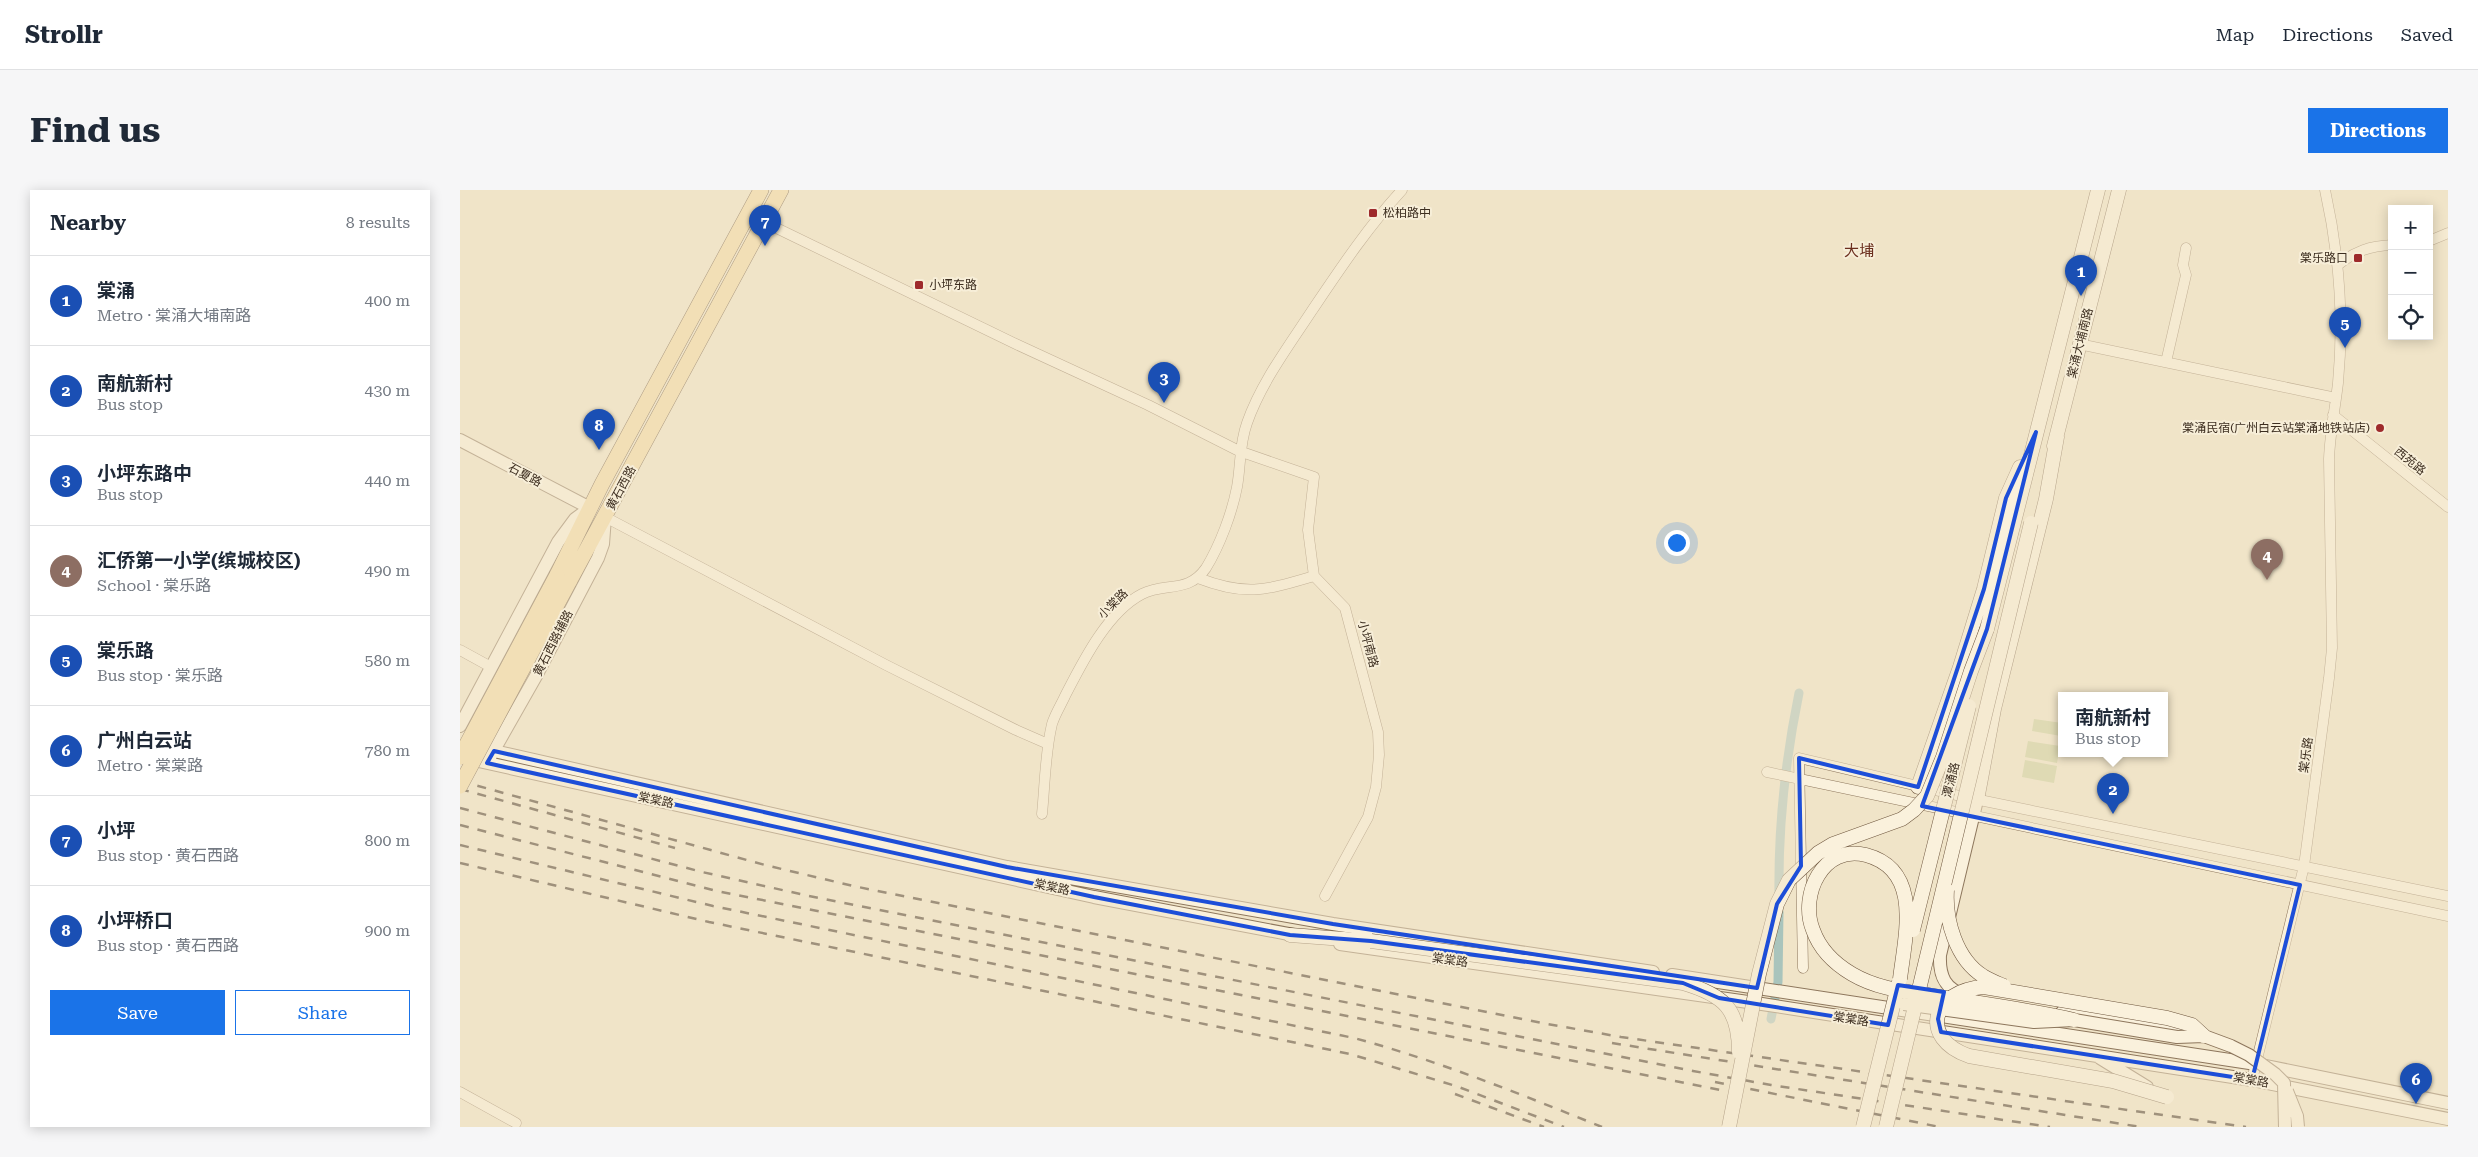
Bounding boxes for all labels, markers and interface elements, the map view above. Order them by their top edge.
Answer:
text: Strollr [25,21,103,49]
text: Map [2216,24,2254,45]
text: Directions [2282,24,2373,45]
text: Saved [2401,24,2453,45]
button: Directions [2308,108,2448,153]
text: Find us [30,110,160,151]
pin: 7 [749,205,781,246]
map controls [2388,205,2433,340]
button: + [2388,205,2433,250]
place label: 松柏路中 [1383,206,1431,220]
marker: 松柏路中 [1367,207,1379,219]
text: Nearby [50,211,126,235]
text: 8 results [346,213,410,232]
district label: 大埔 [1844,242,1874,260]
button: − [2388,250,2433,295]
place label: 棠乐路口 [2300,251,2348,265]
marker: 棠乐路口 [2352,252,2364,264]
pin: 1 [2065,255,2097,296]
place label: 小坪东路 [929,278,977,292]
text: 棠涌 [97,279,135,302]
marker: 小坪东路 [913,279,925,291]
text: 1 [62,291,70,310]
text: 400 m [364,291,410,310]
button: locate [2388,295,2433,340]
text: Metro · 棠涌大埔南路 [97,306,251,325]
street label: 棠涌大埔南路 [2064,306,2096,380]
pin: 5 [2329,307,2361,348]
pin: 3 [1148,362,1180,403]
text: 南航新村 [97,372,173,395]
text: 2 [62,381,70,400]
text: 430 m [364,381,410,400]
text: Bus stop [97,395,163,414]
pin: 8 [583,409,615,450]
place label: 棠涌民宿(广州白云站棠涌地铁站店) [2182,421,2370,435]
marker: 棠涌民宿(广州白云站棠涌地铁站店) [2374,422,2386,434]
street label: 西苑路 [2392,444,2428,478]
street label: 石夏路 [506,460,544,490]
text: 小坪东路中 [97,462,192,485]
street label: 黄石西路 [604,464,638,512]
text: 3 [62,471,70,490]
text: 440 m [364,471,410,490]
text: Bus stop [97,485,163,504]
your location [1664,530,1690,556]
pin: 4 [2251,539,2283,580]
text: 汇侨第一小学(缤城校区) [97,549,301,572]
text: 4 [62,561,70,580]
text: 490 m [364,561,410,580]
text: School · 棠乐路 [97,576,211,595]
street label: 小棠路 [1095,586,1131,622]
street label: 黄石西路辅路 [530,608,576,678]
street label: 小坪南路 [1355,619,1381,669]
text: 棠乐路 [97,639,154,662]
text: 5 [62,651,70,670]
text: 580 m [364,651,410,670]
text: Bus stop · 棠乐路 [97,666,223,685]
popup [2058,692,2168,757]
text: 南航新村 [2075,706,2151,729]
text: 广州白云站 [97,729,192,752]
text: Bus stop [2075,729,2141,748]
street label: 棠乐路 [2297,736,2315,774]
text: 6 [62,741,70,760]
text: 780 m [364,741,410,760]
text: Metro · 棠棠路 [97,756,203,775]
street label: 潭涌路 [1940,761,1962,799]
pin: 2 [2097,773,2129,814]
street label: 棠棠路 [637,789,675,811]
text: 小坪 [97,819,135,842]
text: 7 [62,831,70,850]
text: 800 m [364,831,410,850]
text: Bus stop · 黄石西路 [97,846,239,865]
street label: 棠棠路 [1033,876,1071,898]
text: 小坪桥口 [97,909,173,932]
text: 8 [62,921,70,940]
text: 900 m [364,921,410,940]
text: Bus stop · 黄石西路 [97,936,239,955]
street label: 棠棠路 [1431,951,1469,969]
button: Save [50,990,225,1035]
button: Share [235,990,410,1035]
street label: 棠棠路 [1832,1009,1870,1029]
pin: 6 [2400,1063,2432,1104]
street label: 棠棠路 [2232,1070,2270,1090]

